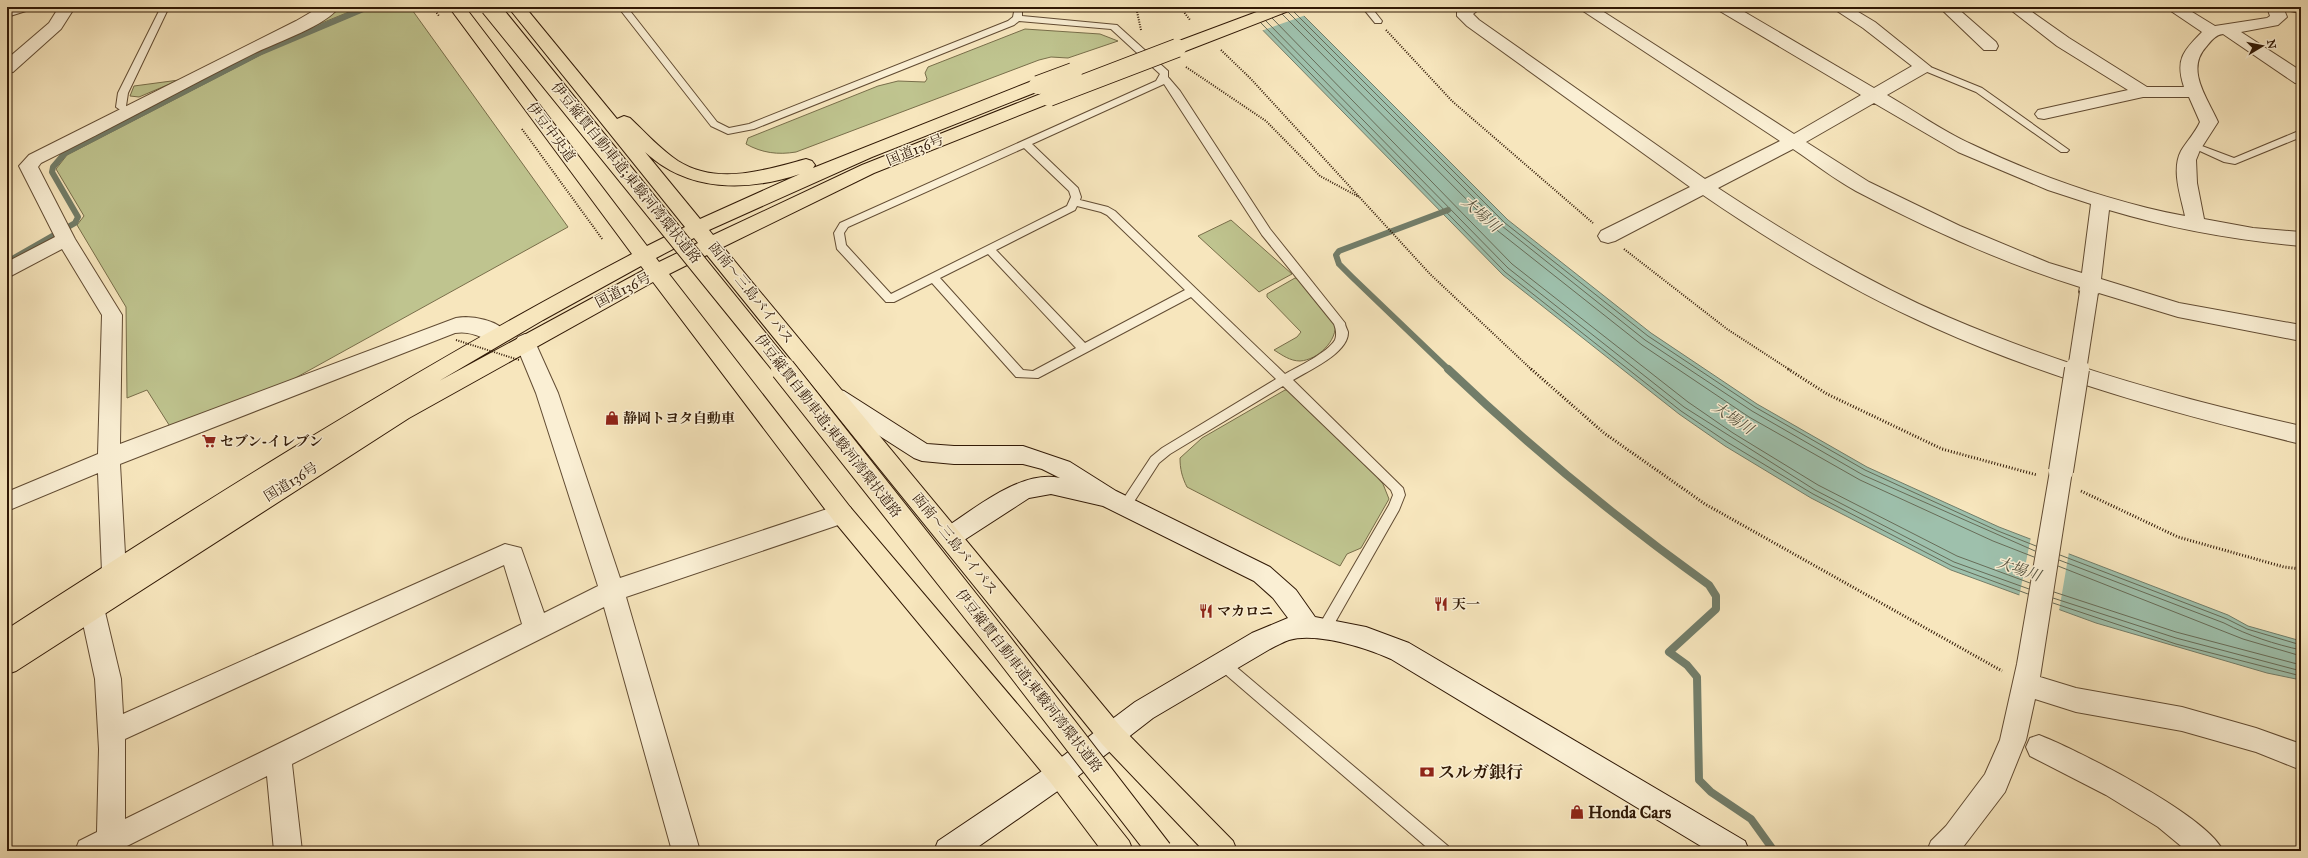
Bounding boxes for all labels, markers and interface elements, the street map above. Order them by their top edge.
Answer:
north arrow [2242,26,2282,66]
text: N [2264,39,2279,51]
street label: 伊豆縦貫自動車道;東駿河湾環状道路 [548,79,704,267]
street label: 伊豆中央道 [523,99,579,165]
street label: 国道136号 [884,131,946,169]
water label: 大場川 [1458,192,1505,237]
street label: 函南～三島バイパス [705,239,797,347]
street label: 国道136号 [592,269,654,311]
street label: 伊豆縦貫自動車道;東駿河湾環状道路 [751,331,905,521]
water label: 大場川 [1709,398,1758,439]
shop icon: 静岡トヨタ自動車 [604,410,620,426]
place label: 静岡トヨタ自動車 [623,410,735,427]
supermarket icon: セブン-イレブン [201,433,217,449]
place label: セブン-イレブン [220,433,323,450]
street label: 国道136号 [261,459,321,505]
street label: 函南～三島バイパス [909,490,1001,598]
water label: 大場川 [1995,553,2045,585]
street label: 伊豆縦貫自動車道;東駿河湾環状道路 [952,586,1106,776]
restaurant icon: 天一 [1433,596,1449,612]
place label: 天一 [1452,596,1480,613]
restaurant icon: マカロニ [1198,603,1214,619]
place label: マカロニ [1217,603,1273,620]
place label: スルガ銀行 [1438,762,1523,783]
bank icon: スルガ銀行 [1419,764,1435,780]
place label: Honda Cars [1588,802,1671,823]
shop icon: Honda Cars [1569,804,1585,820]

